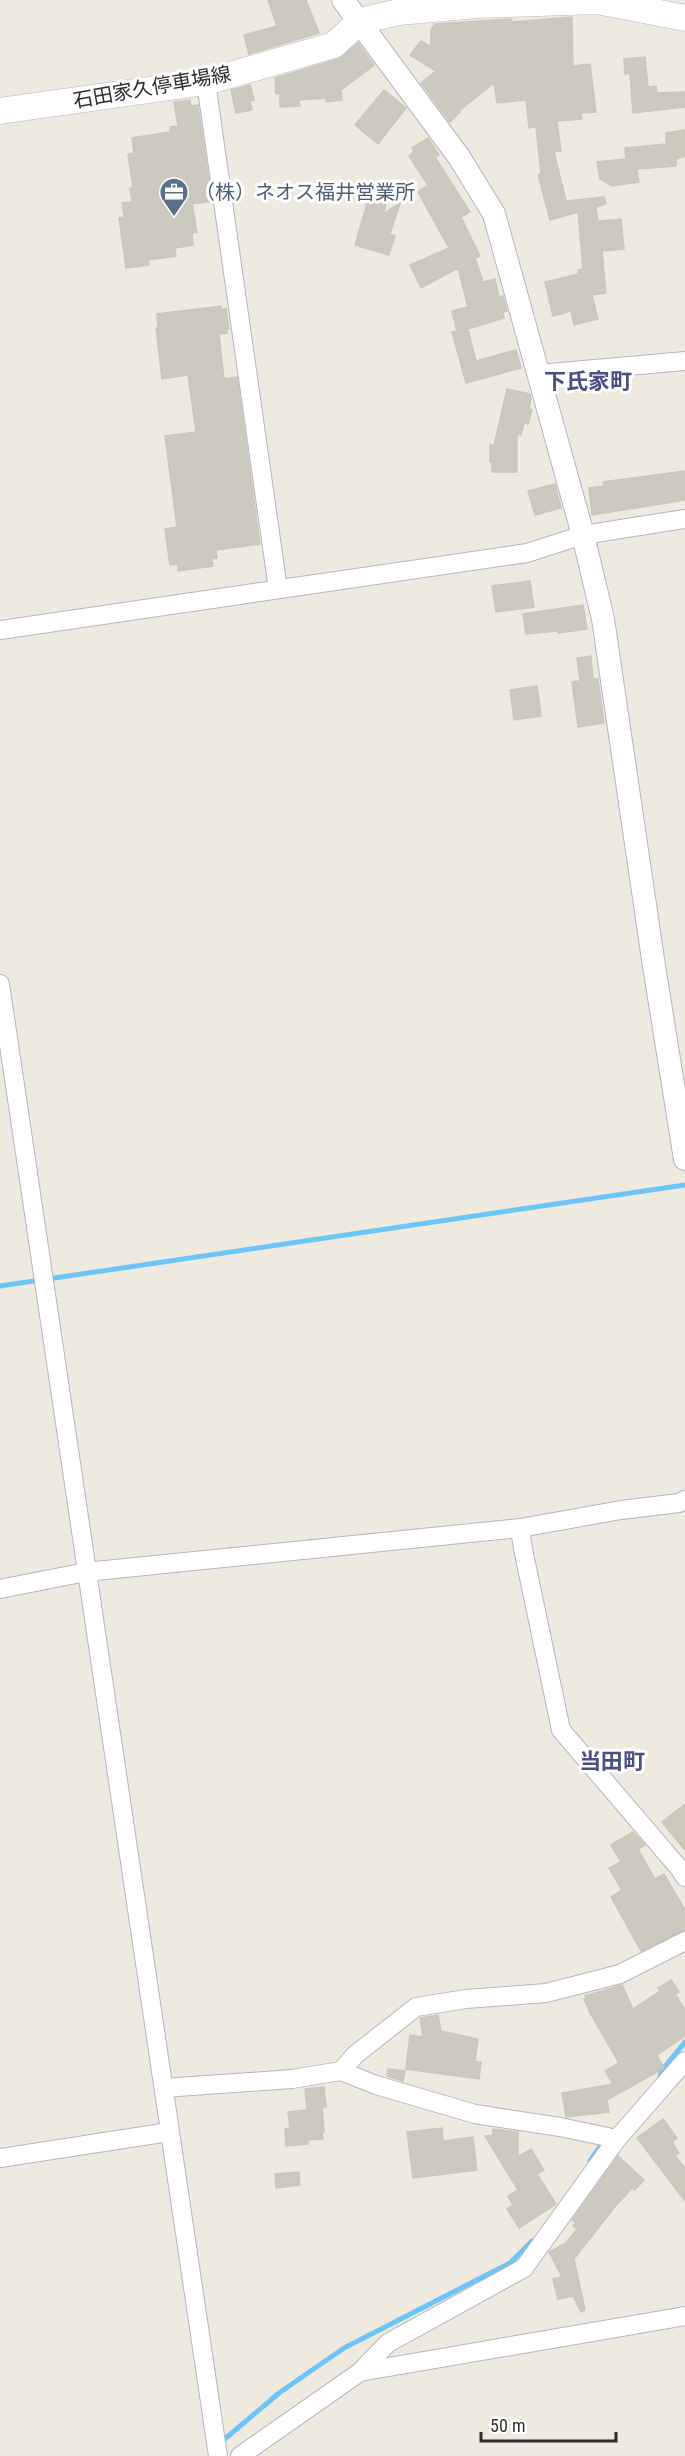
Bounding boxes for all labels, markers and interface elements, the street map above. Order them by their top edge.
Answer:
street label: 石田家久停車場線 [71,61,233,113]
office icon: （株）ネオス福井営業所 [158,176,190,218]
place label: （株）ネオス福井営業所 [195,180,415,204]
district label: 下氏家町 [544,369,632,394]
district label: 当田町 [579,1749,645,1774]
scale bar [481,2405,616,2443]
text: 50 m [490,2415,525,2436]

